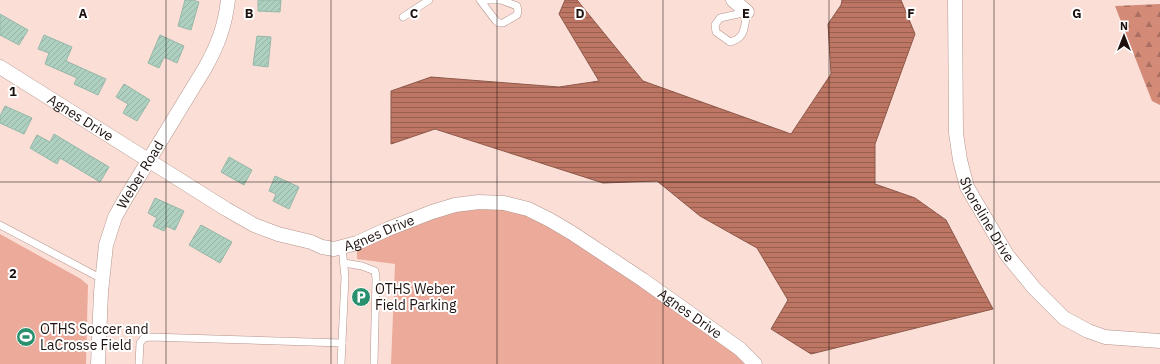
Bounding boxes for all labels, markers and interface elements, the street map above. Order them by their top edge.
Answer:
text: A [79,5,88,22]
text: B [245,5,254,22]
text: C [410,5,419,22]
text: D [575,5,585,22]
text: E [742,5,750,22]
text: F [907,5,915,22]
text: G [1072,5,1082,22]
north arrow [1104,16,1144,56]
text: N [1120,19,1128,33]
text: 1 [9,83,17,100]
street label: Agnes Drive [44,90,117,145]
street label: Weber Road [113,137,168,212]
street label: Shoreline Drive [956,175,1018,266]
street label: Agnes Drive [342,211,417,255]
text: 2 [9,265,17,282]
place label: OTHS Weber Field Parking [375,280,457,314]
street label: Agnes Drive [654,285,726,343]
parking icon: OTHS Weber Field Parking [350,286,372,308]
place label: OTHS Soccer and LaCrosse Field [40,320,149,354]
sports icon: OTHS Soccer and LaCrosse Field [15,326,37,348]

